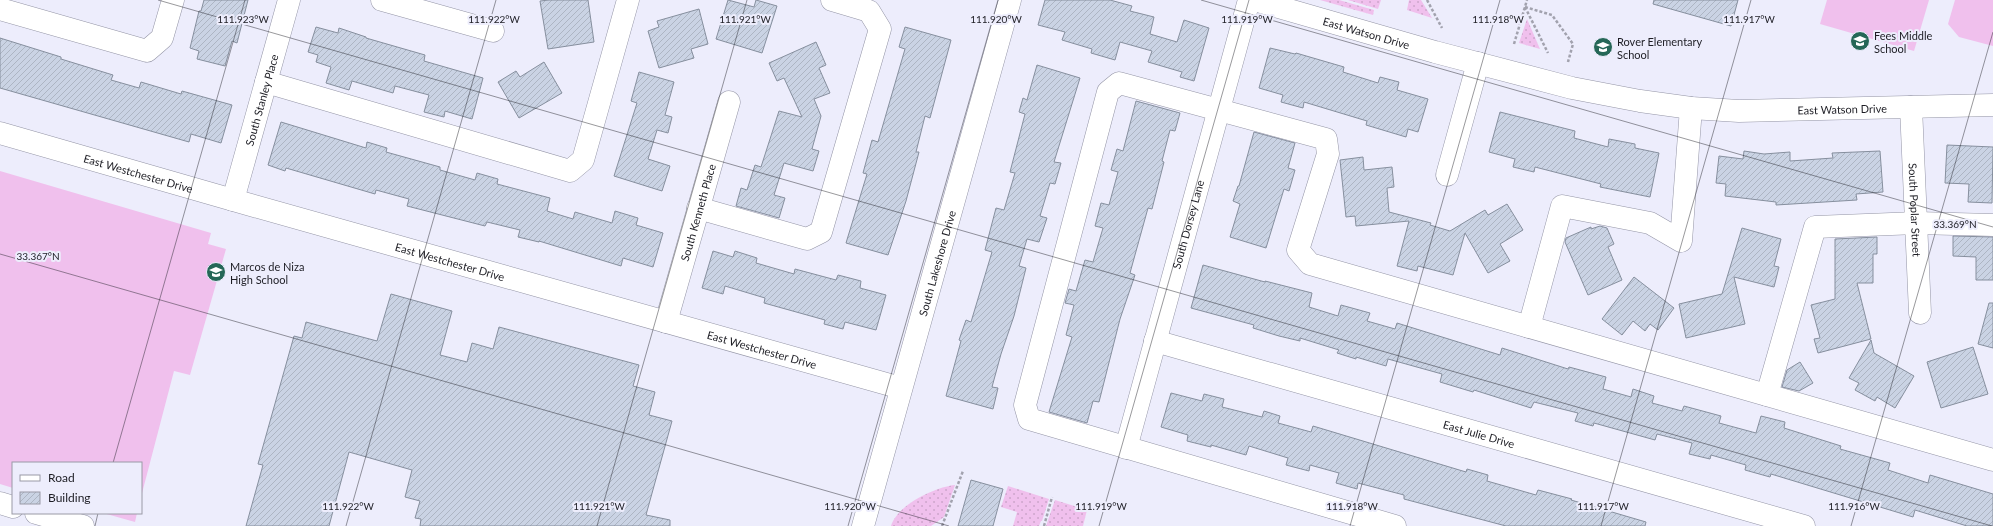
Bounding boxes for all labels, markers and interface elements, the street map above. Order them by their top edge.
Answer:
text: 111.923°W [217,13,269,25]
text: 111.922°W [468,13,520,25]
text: 111.921°W [719,13,771,25]
text: 111.920°W [970,13,1022,25]
text: 111.919°W [1221,13,1273,25]
text: 111.918°W [1472,13,1524,25]
text: 111.917°W [1723,13,1775,25]
street label: East Watson Drive [1322,14,1411,51]
place label: Fees Middle School [1874,29,1933,55]
school or university icon: Fees Middle School [1849,30,1871,52]
place label: Rover Elementary School [1617,35,1703,61]
school or university icon: Rover Elementary School [1592,36,1614,58]
street label: South Stanley Place [242,52,280,147]
street label: East Watson Drive [1797,101,1887,116]
street label: East Westchester Drive [82,151,195,195]
street label: South Kenneth Place [677,162,718,263]
street label: South Poplar Street [1907,163,1924,257]
street label: South Dorsey Lane [1169,178,1206,270]
street label: South Lakeshore Drive [916,209,958,317]
text: 33.369°N [1933,218,1977,230]
street label: East Westchester Drive [394,240,506,283]
text: 33.367°N [16,250,60,262]
place label: Marcos de Niza High School [230,260,304,286]
school or university icon: Marcos de Niza High School [205,261,227,283]
street label: East Westchester Drive [706,327,818,371]
street label: East Julie Drive [1442,417,1517,450]
legend [12,462,142,514]
text: Road [48,470,75,485]
text: Building [48,490,91,505]
text: 111.922°W [322,500,374,512]
text: 111.921°W [573,500,625,512]
text: 111.920°W [824,500,876,512]
text: 111.919°W [1075,500,1127,512]
text: 111.918°W [1326,500,1378,512]
text: 111.917°W [1577,500,1629,512]
text: 111.916°W [1828,500,1880,512]

